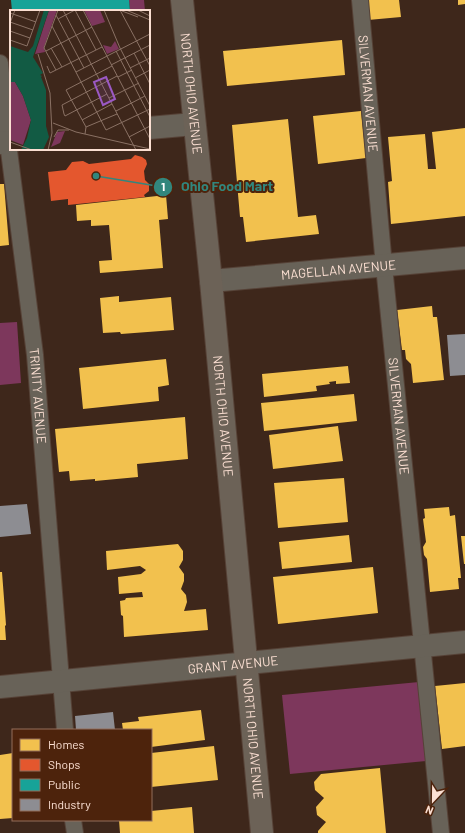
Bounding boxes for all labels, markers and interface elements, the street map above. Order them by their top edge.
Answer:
inset map [10,10,150,150]
street label: NORTH OHIO AVENUE [177,32,206,155]
street label: SILVERMAN AVENUE [355,34,382,153]
callout: Ohio Food Mart [153,174,281,200]
text: Ohio Food Mart [181,177,273,194]
text: 1 [161,179,165,193]
street label: MAGELLAN AVENUE [280,256,397,283]
street label: TRINITY AVENUE [26,347,50,444]
street label: NORTH OHIO AVENUE [210,355,237,477]
street label: SILVERMAN AVENUE [385,357,413,476]
street label: GRANT AVENUE [187,652,279,677]
street label: NORTH OHIO AVENUE [240,677,267,800]
legend [12,729,152,821]
text: Homes [48,737,85,751]
text: Shops [48,757,81,771]
text: Public [48,777,80,791]
north arrow [413,781,453,821]
text: Industry [48,797,91,811]
text: N [423,803,435,818]

